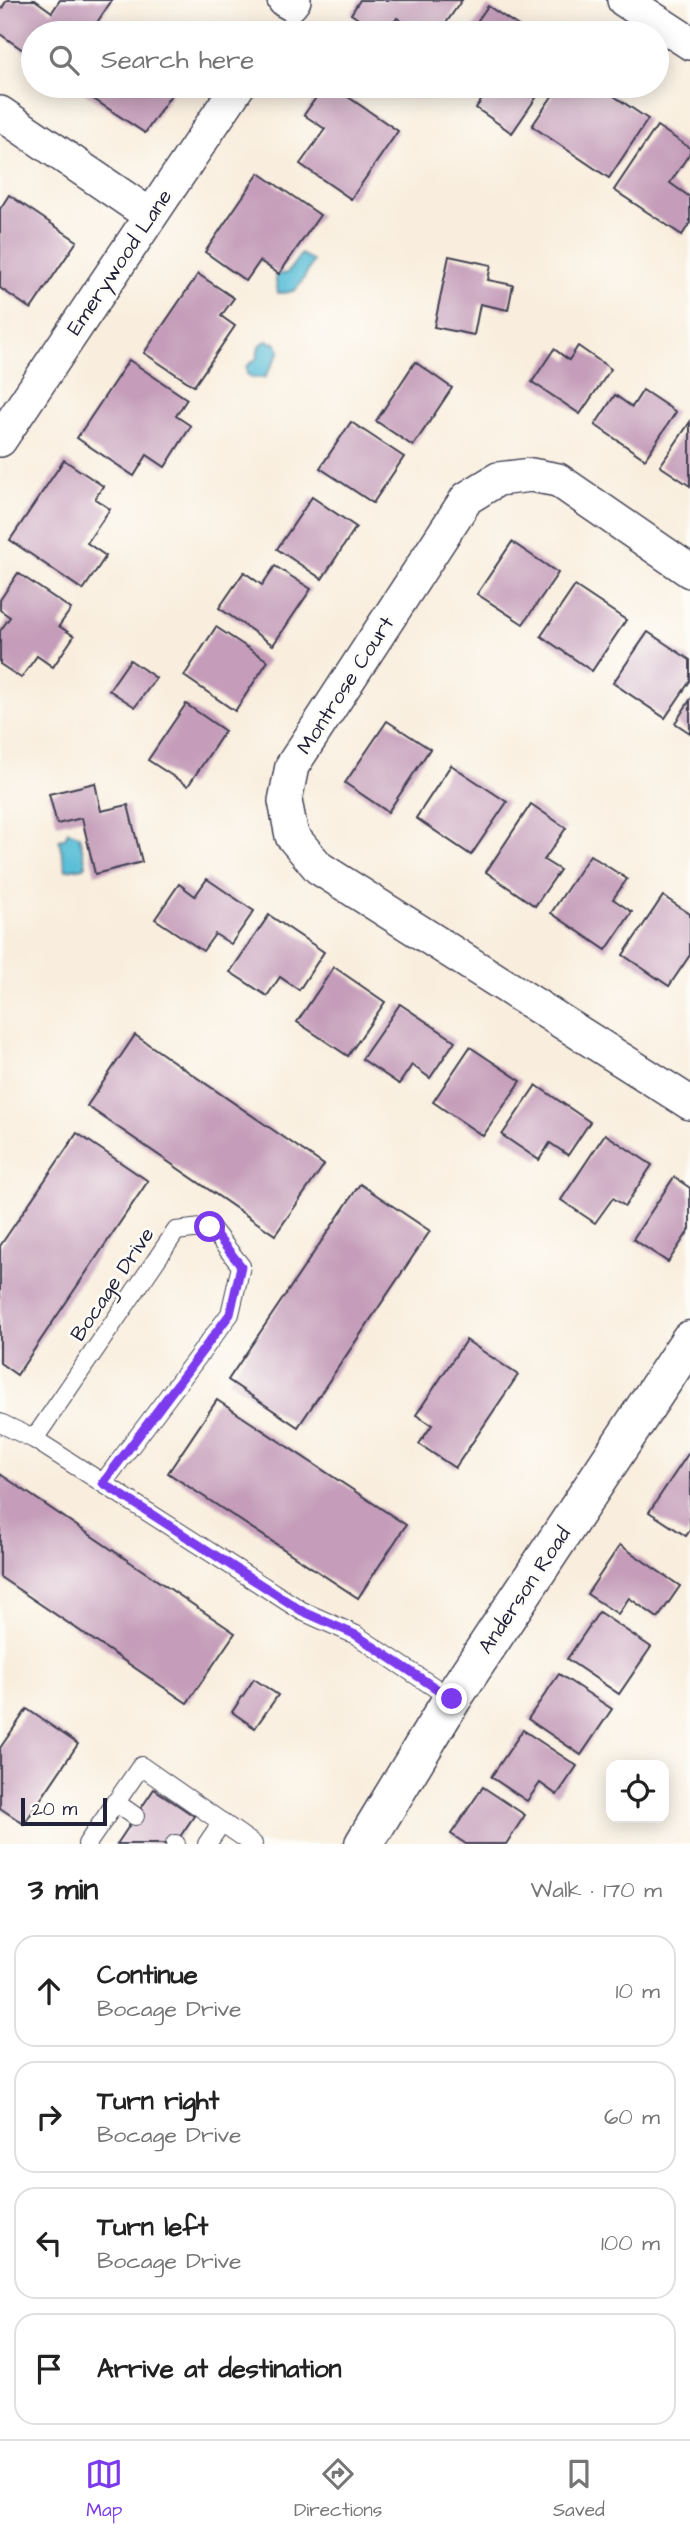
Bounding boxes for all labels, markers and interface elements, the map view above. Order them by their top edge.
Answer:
search box [21,21,669,98]
icon: search [45,41,83,79]
text: Search here [101,42,254,78]
street label: Emerywood Lane [60,184,181,342]
street label: Montrose Court [290,610,401,760]
route start [194,1211,225,1242]
street label: Bocage Drive [63,1221,163,1348]
street label: Anderson Road [471,1521,578,1659]
route end [436,1683,467,1714]
map controls [606,1760,669,1823]
button: locate [606,1760,669,1823]
scale bar [21,1795,107,1827]
text: 20 m [32,1796,77,1823]
text: 3 min [28,1869,98,1911]
text: Walk · 170 m [531,1874,662,1906]
text: Continue [97,1957,198,1993]
icon: ahead [30,1972,68,2010]
text: 10 m [615,1975,660,2007]
text: Bocage Drive [97,1993,242,2025]
text: Turn right [97,2083,219,2119]
icon: right [30,2098,68,2136]
text: 60 m [604,2101,660,2133]
text: Bocage Drive [97,2119,242,2151]
text: Turn left [97,2209,208,2245]
icon: left [30,2224,68,2262]
text: 100 m [601,2227,660,2259]
text: Bocage Drive [97,2245,242,2277]
icon: arrive [30,2350,68,2388]
text: Arrive at destination [97,2351,342,2387]
tab: Map [85,2455,123,2524]
tab: Directions [294,2455,382,2524]
tab: Saved [553,2455,605,2524]

